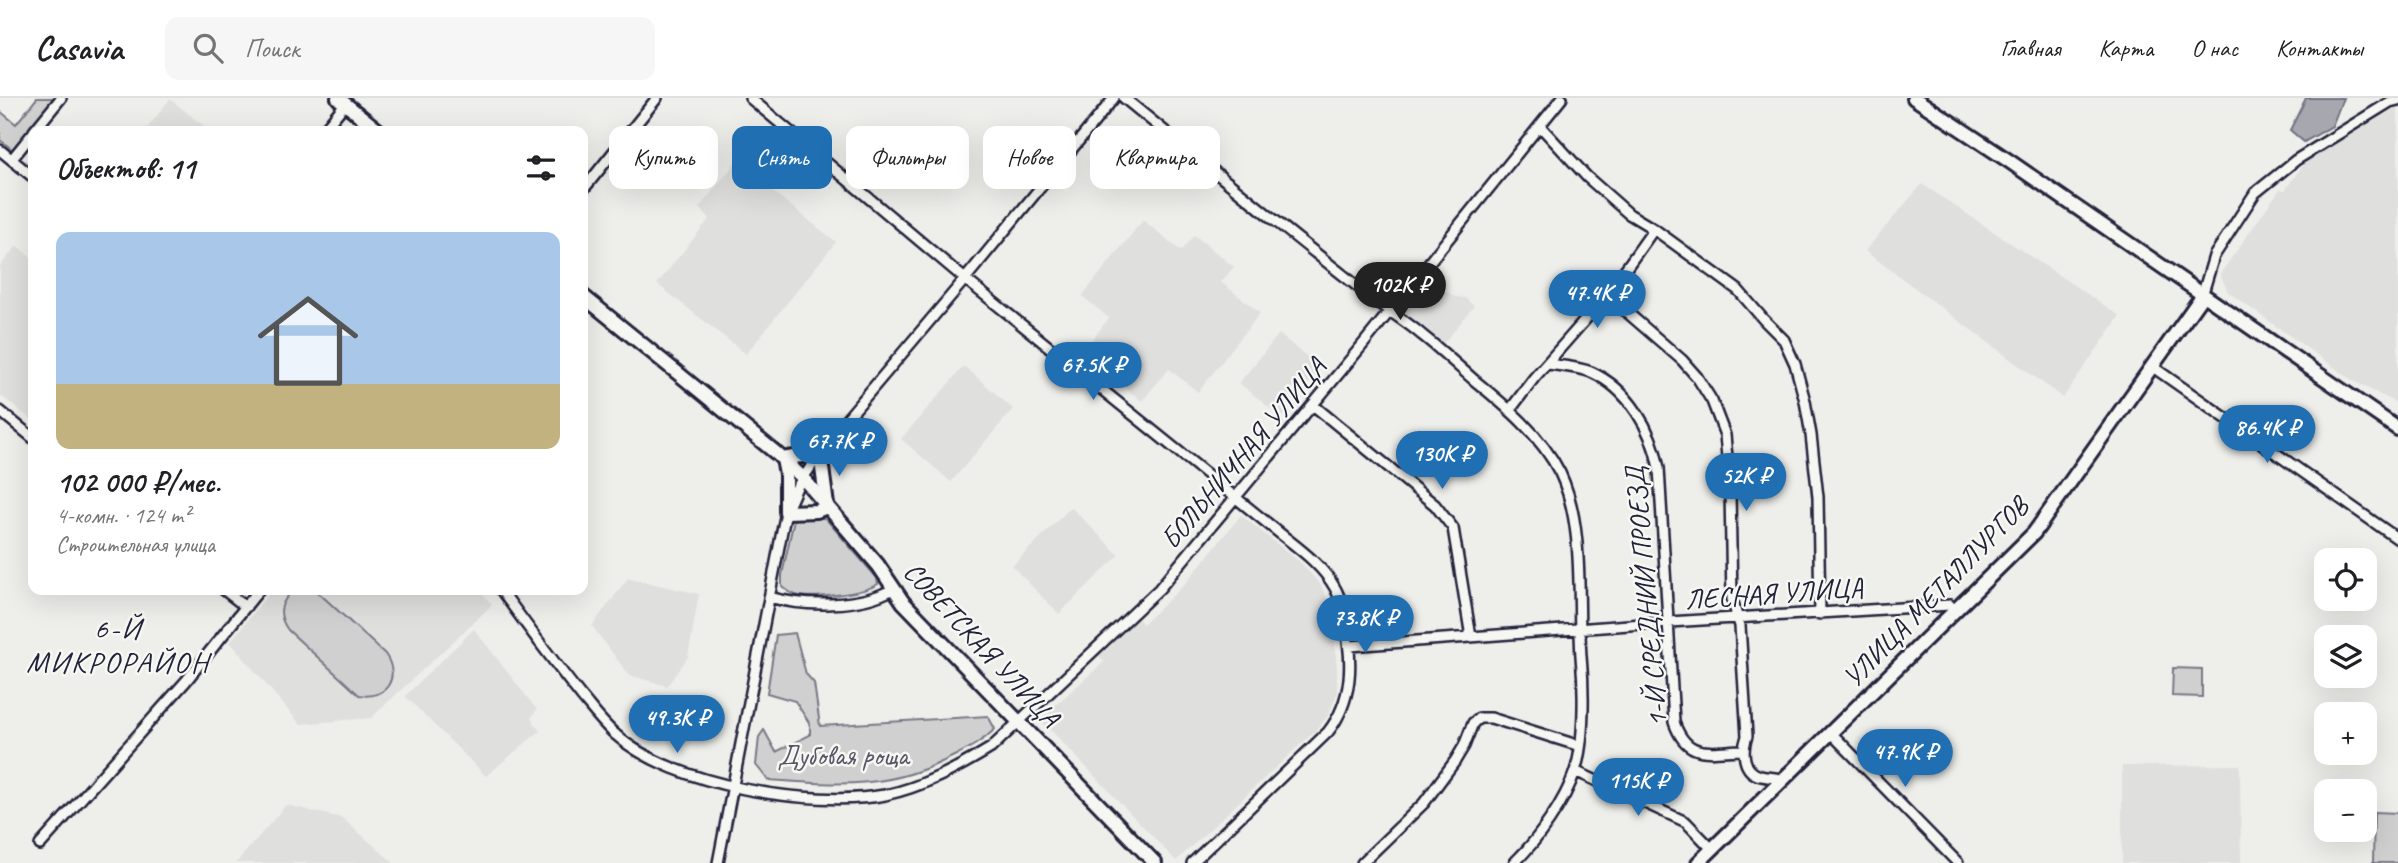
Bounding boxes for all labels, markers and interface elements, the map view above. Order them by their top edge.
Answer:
search box [165,17,655,80]
text: Casavia [35,27,123,69]
icon: search [189,29,227,67]
text: Поиск [245,32,300,65]
text: Главная [2000,33,2061,63]
text: Карта [2099,33,2153,63]
text: О нас [2191,33,2238,63]
text: Контакты [2276,33,2363,63]
chip: Купить [609,126,718,189]
chip: Снять [732,126,832,189]
chip: Фильтры [846,126,969,189]
chip: Новое [983,126,1076,189]
chip: Квартира [1090,126,1220,189]
text: Объектов: 11 [56,149,195,187]
icon: filters [522,149,560,187]
pin: 102K ₽ [1343,262,1457,322]
text: 102K ₽ [1370,270,1430,299]
pin: 47.4K ₽ [1532,271,1662,330]
icon: home [245,278,371,404]
text: 47.4K ₽ [1565,278,1629,307]
pin: 67.5K ₽ [1028,342,1158,402]
street label: БОЛЬНИЧНАЯ УЛИЦА [1153,349,1334,556]
text: 67.5K ₽ [1061,350,1125,379]
pin: 86.4K ₽ [2202,406,2332,465]
text: 86.4K ₽ [2234,413,2300,442]
pin: 67.7K ₽ [774,418,904,478]
text: 67.7K ₽ [806,426,872,455]
pin: 130K ₽ [1385,432,1499,491]
text: 130K ₽ [1412,439,1472,468]
pin: 52K ₽ [1697,454,1795,513]
text: 52K ₽ [1721,461,1771,490]
text: 102 000 ₽/мес. [56,463,221,501]
street label: 1-Й СРЕДНИЙ ПРОЕЗД [1617,463,1675,728]
street label: УЛИЦА МЕТАЛЛУРГОВ [1835,487,2037,695]
text: 4-комн. · 124 m² [56,501,190,530]
text: Строительная улица [56,530,215,559]
map controls [2314,548,2377,842]
button: locate [2314,548,2377,611]
street label: СОВЕТСКАЯ УЛИЦА [896,554,1069,735]
street label: ЛЕСНАЯ УЛИЦА [1684,569,1865,617]
pin: 73.8K ₽ [1300,596,1430,655]
text: 73.8K ₽ [1333,603,1397,632]
district label: 6-Й МИКРОРАЙОН [26,609,213,681]
button: layers [2314,625,2377,688]
pin: 49.3K ₽ [612,696,742,755]
button: + [2314,702,2377,765]
text: 49.3K ₽ [645,703,709,732]
pin: 47.9K ₽ [1840,730,1970,789]
text: 47.9K ₽ [1873,737,1937,766]
park label: Дубовая роща [777,738,911,773]
pin: 115K ₽ [1581,758,1695,818]
text: 115K ₽ [1608,766,1668,795]
button: − [2314,779,2377,842]

